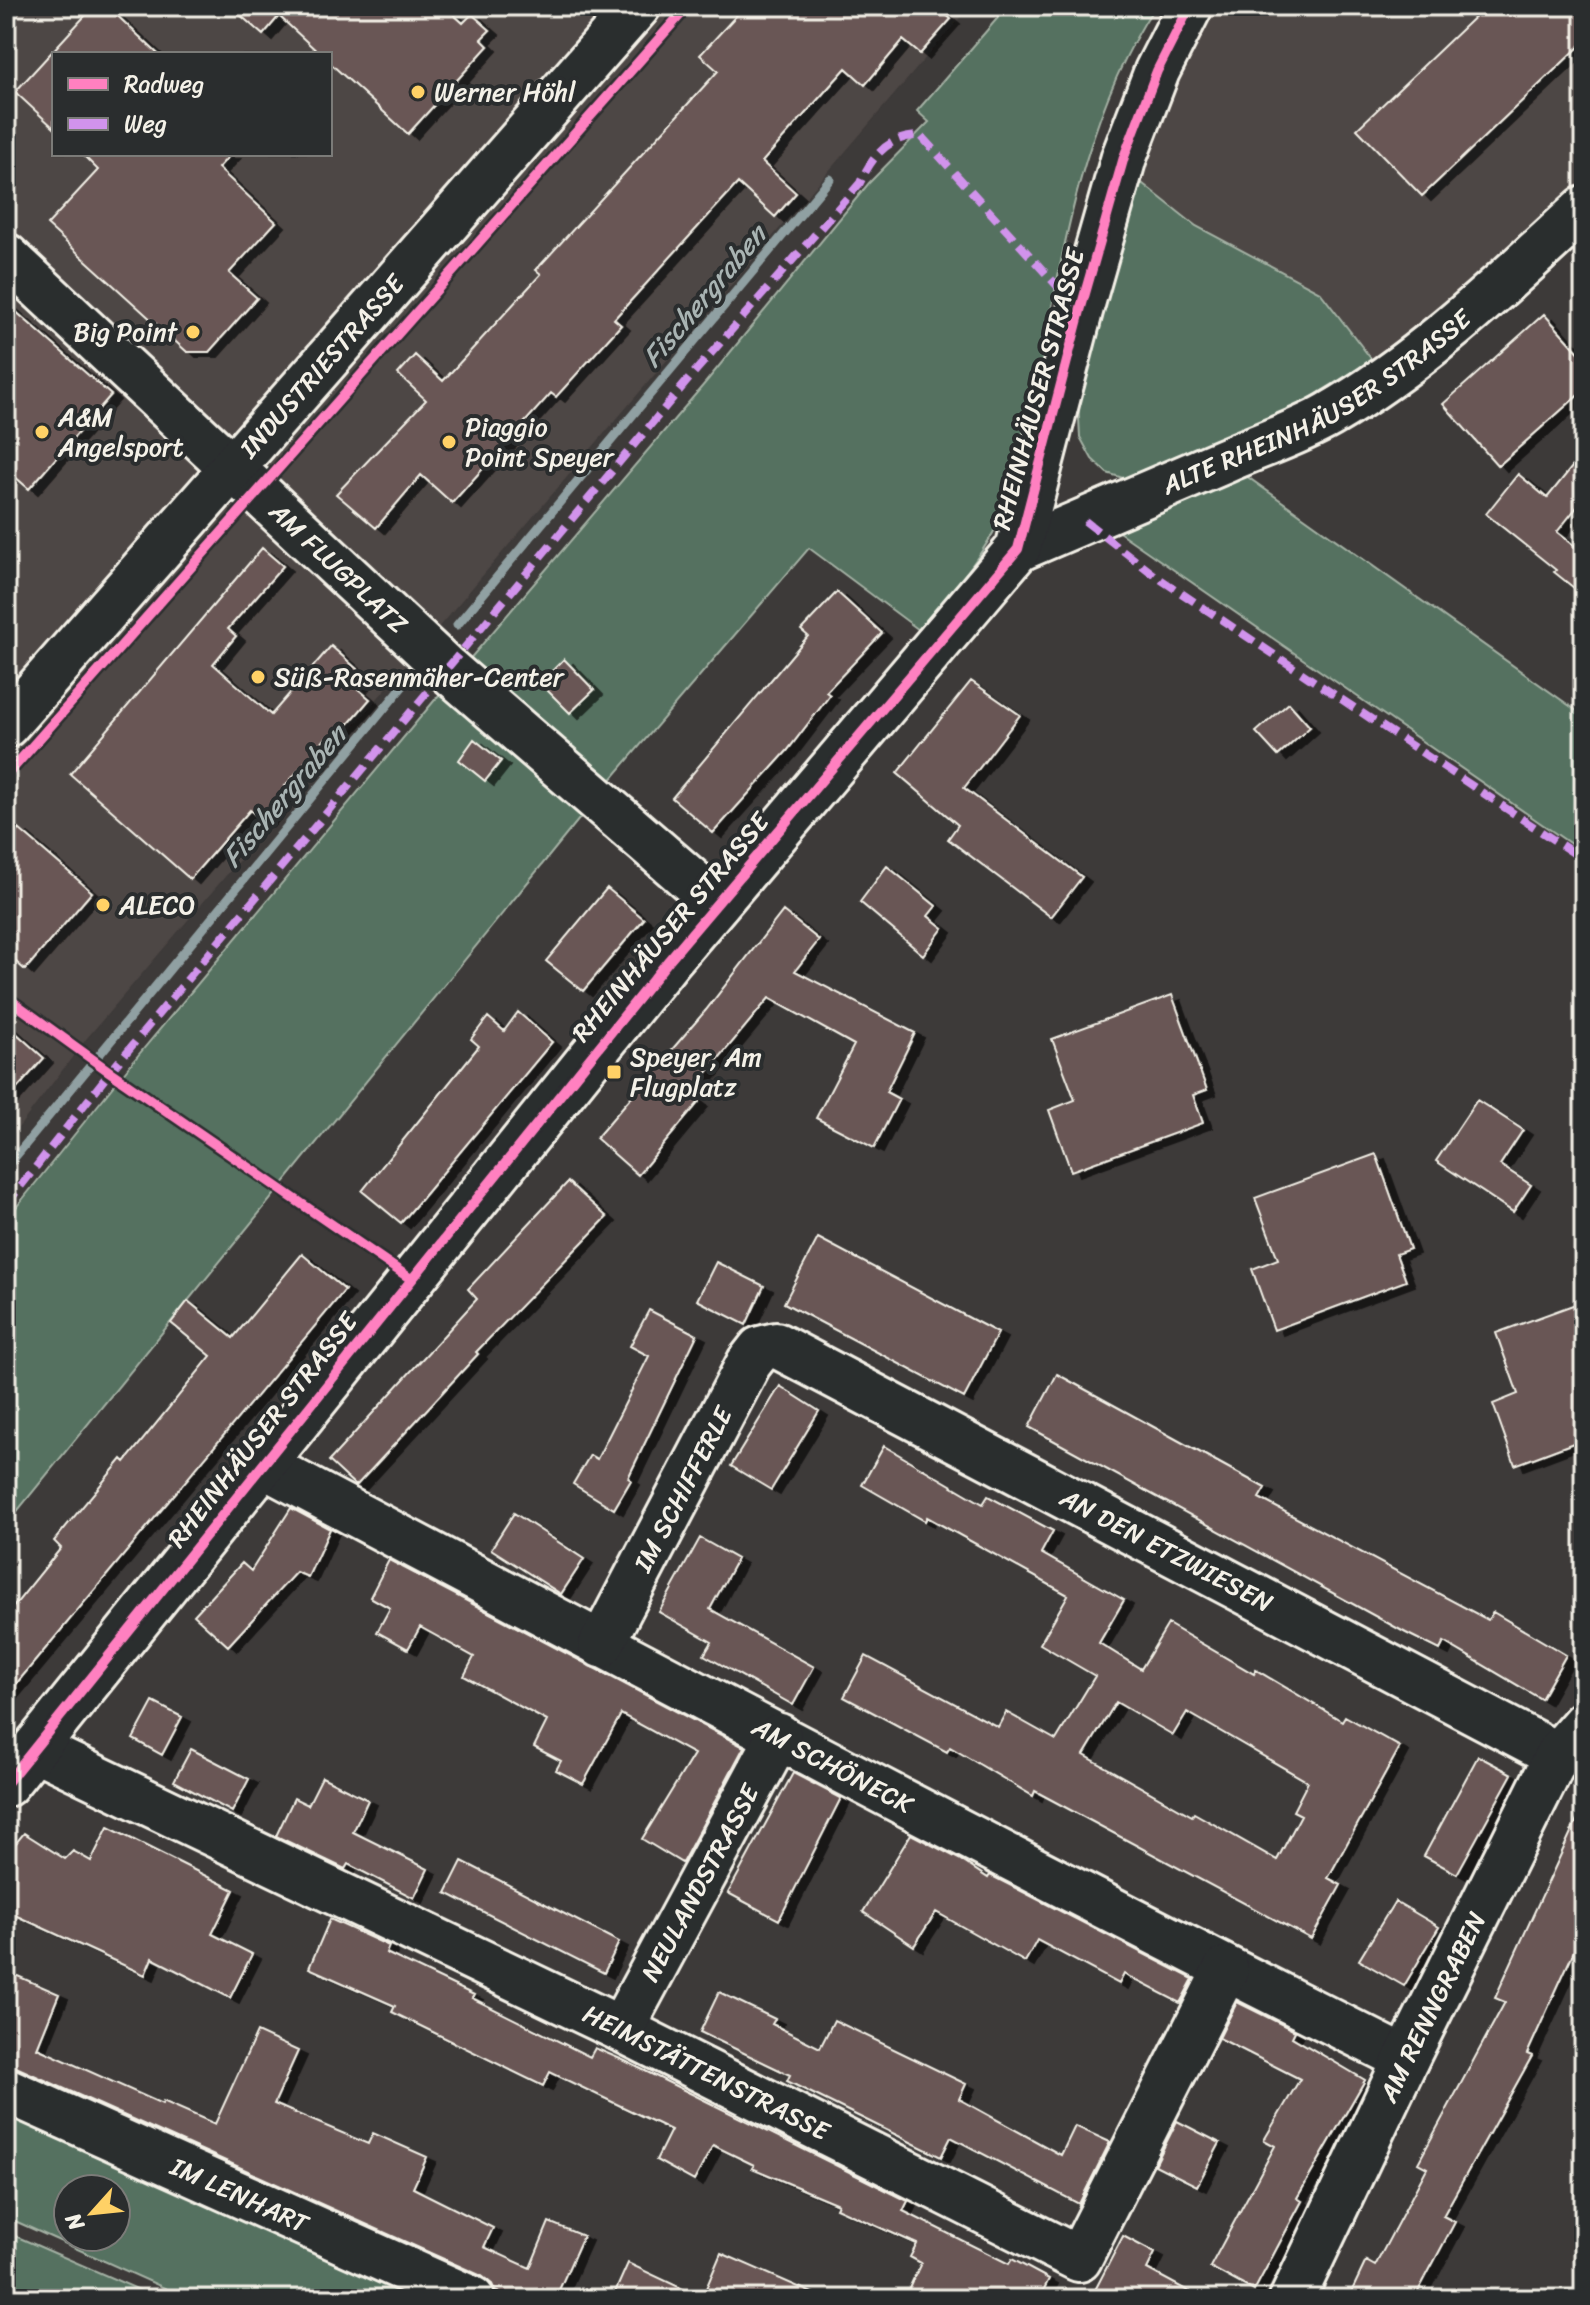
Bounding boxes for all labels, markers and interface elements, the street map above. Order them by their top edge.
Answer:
legend [52,52,332,156]
text: Radweg [124,63,204,105]
place label: Werner Höhl [434,69,576,115]
marker: Werner Höhl [409,83,427,101]
text: Weg [124,103,167,145]
water label: Fischergraben [629,211,781,379]
street label: RHEINHÄUSER STRASSE [978,242,1098,535]
street label: INDUSTRIESTRASSE [227,262,417,470]
street label: ALTE RHEINHÄUSER STRASSE [1154,296,1483,508]
place label: Big Point [73,309,179,355]
marker: Big Point [184,323,202,341]
place label: A&M Angelsport [57,394,184,470]
place label: Piaggio Point Speyer [465,404,615,480]
marker: A&M Angelsport [33,423,51,441]
marker: Piaggio Point Speyer [440,433,458,451]
street label: AM FLUGPLATZ [257,489,420,645]
place label: Süß-Rasenmäher-Center [274,654,565,700]
marker: Süß-Rasenmäher-Center [249,668,267,686]
water label: Fischergraben [209,711,361,879]
street label: RHEINHÄUSER STRASSE [559,800,782,1053]
place label: ALECO [118,882,196,928]
marker: ALECO [94,896,112,914]
place label: Speyer, Am Flugplatz [630,1034,762,1110]
marker: Speyer, Am Flugplatz [605,1063,623,1081]
street label: RHEINHÄUSER STRASSE [155,1301,370,1558]
street label: IM SCHIFFERLE [620,1397,746,1581]
street label: AN DEN ETZWIESEN [1051,1475,1282,1625]
street label: AM SCHÖNECK [743,1704,922,1827]
street label: NEULANDSTRASSE [628,1774,773,1990]
street label: AM RENNGRABEN [1365,1903,1499,2111]
street label: HEIMSTÄTTENSTRASSE [575,1991,839,2154]
street label: IM LENHART [162,2143,318,2247]
north arrow [52,2173,132,2253]
text: N [53,2206,96,2238]

